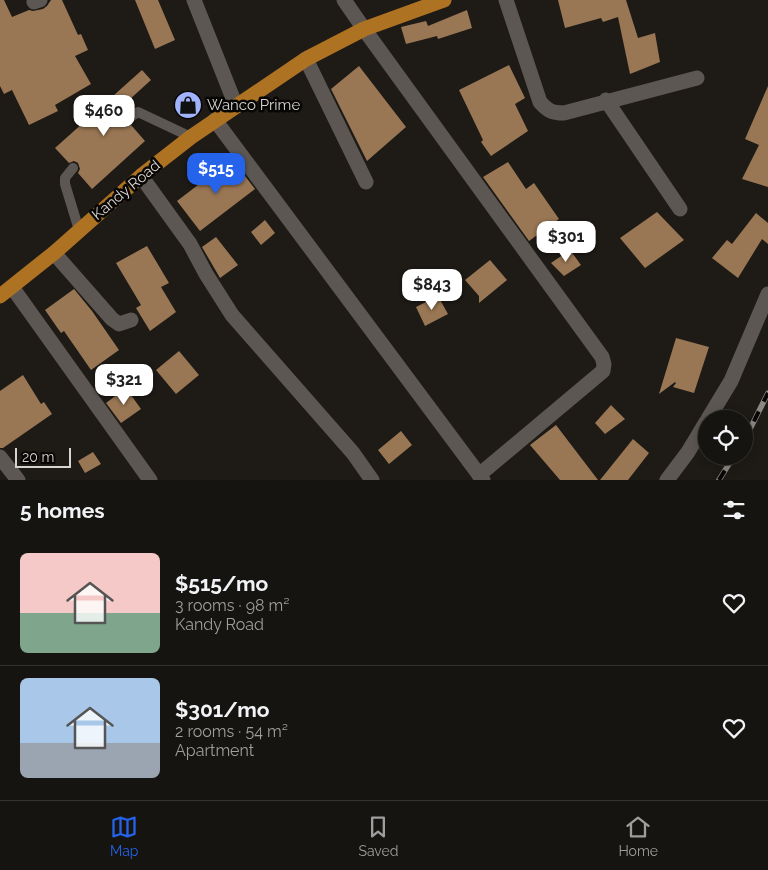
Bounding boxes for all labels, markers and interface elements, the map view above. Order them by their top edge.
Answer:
shop icon: Wanco Prime [173,90,203,120]
pin: $460 [74,94,134,137]
place label: Wanco Prime [207,96,300,114]
text: $460 [85,101,123,120]
pin: $515 [186,152,246,195]
street label: Kandy Road [88,156,164,224]
text: $515 [198,159,234,178]
pin: $301 [536,220,596,263]
text: $301 [548,227,584,246]
pin: $843 [402,268,462,311]
text: $843 [413,275,451,294]
pin: $321 [94,364,154,406]
text: $321 [106,370,142,389]
map controls [698,410,753,465]
button: locate [698,410,753,465]
scale bar [15,445,71,468]
text: 20 m [22,449,54,465]
icon: filters [720,496,748,524]
text: 5 homes [20,498,105,523]
text: $515/mo [175,571,268,596]
icon: home [60,573,120,633]
icon: heart [720,589,748,617]
text: 3 rooms · 98 m² [175,596,290,615]
text: Kandy Road [175,615,264,634]
text: $301/mo [175,697,269,722]
icon: home [60,698,120,758]
icon: heart [720,714,748,742]
text: 2 rooms · 54 m² [175,722,288,741]
text: Apartment [175,741,254,760]
tab: Map [110,813,138,859]
tab: Saved [358,813,398,859]
tab: Home [618,813,658,859]

